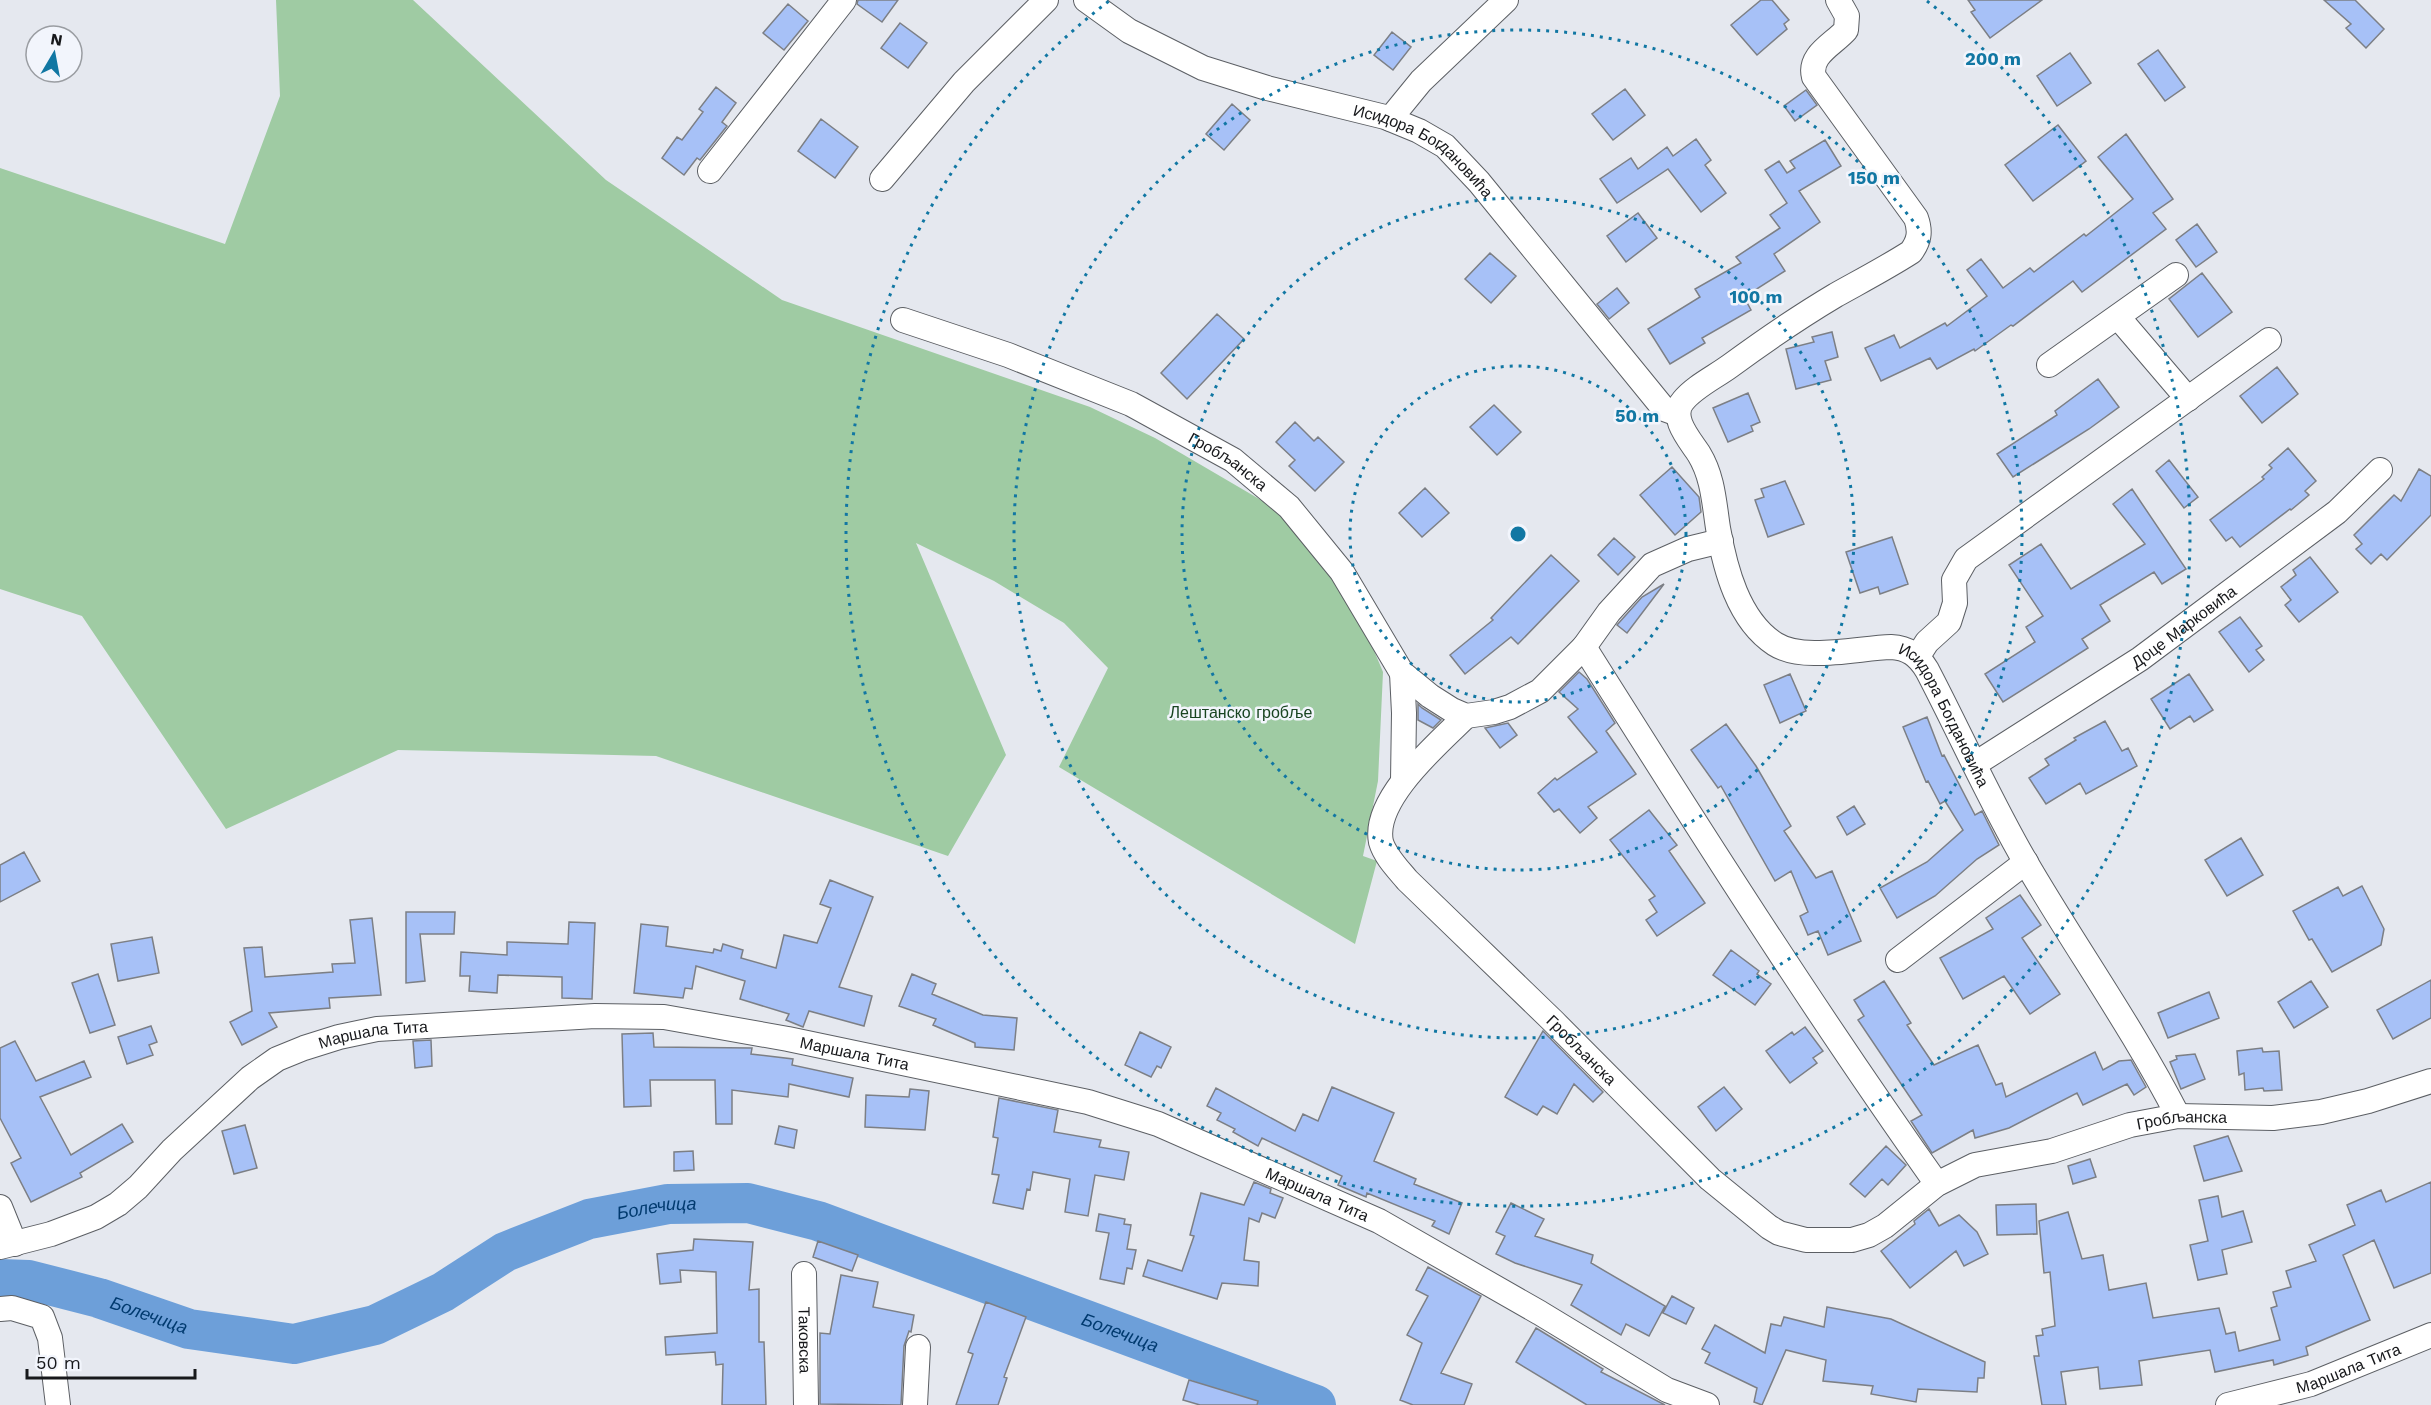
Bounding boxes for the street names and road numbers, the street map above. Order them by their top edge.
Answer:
street label: Исидора Богдановића [1351,101,1497,202]
street label: Гробљанска [1185,428,1271,495]
street label: Доце Марковића [2128,582,2240,672]
street label: Исидора Богдановића [1896,639,1993,790]
street label: Гробљанска [1542,1011,1620,1089]
street label: Маршала Тита [316,1017,428,1053]
street label: Маршала Тита [798,1033,911,1074]
street label: Гробљанска [2135,1106,2227,1134]
street label: Маршала Тита [1263,1163,1372,1225]
street label: Таковска [794,1307,815,1374]
street label: Маршала Тита [2294,1339,2404,1397]

